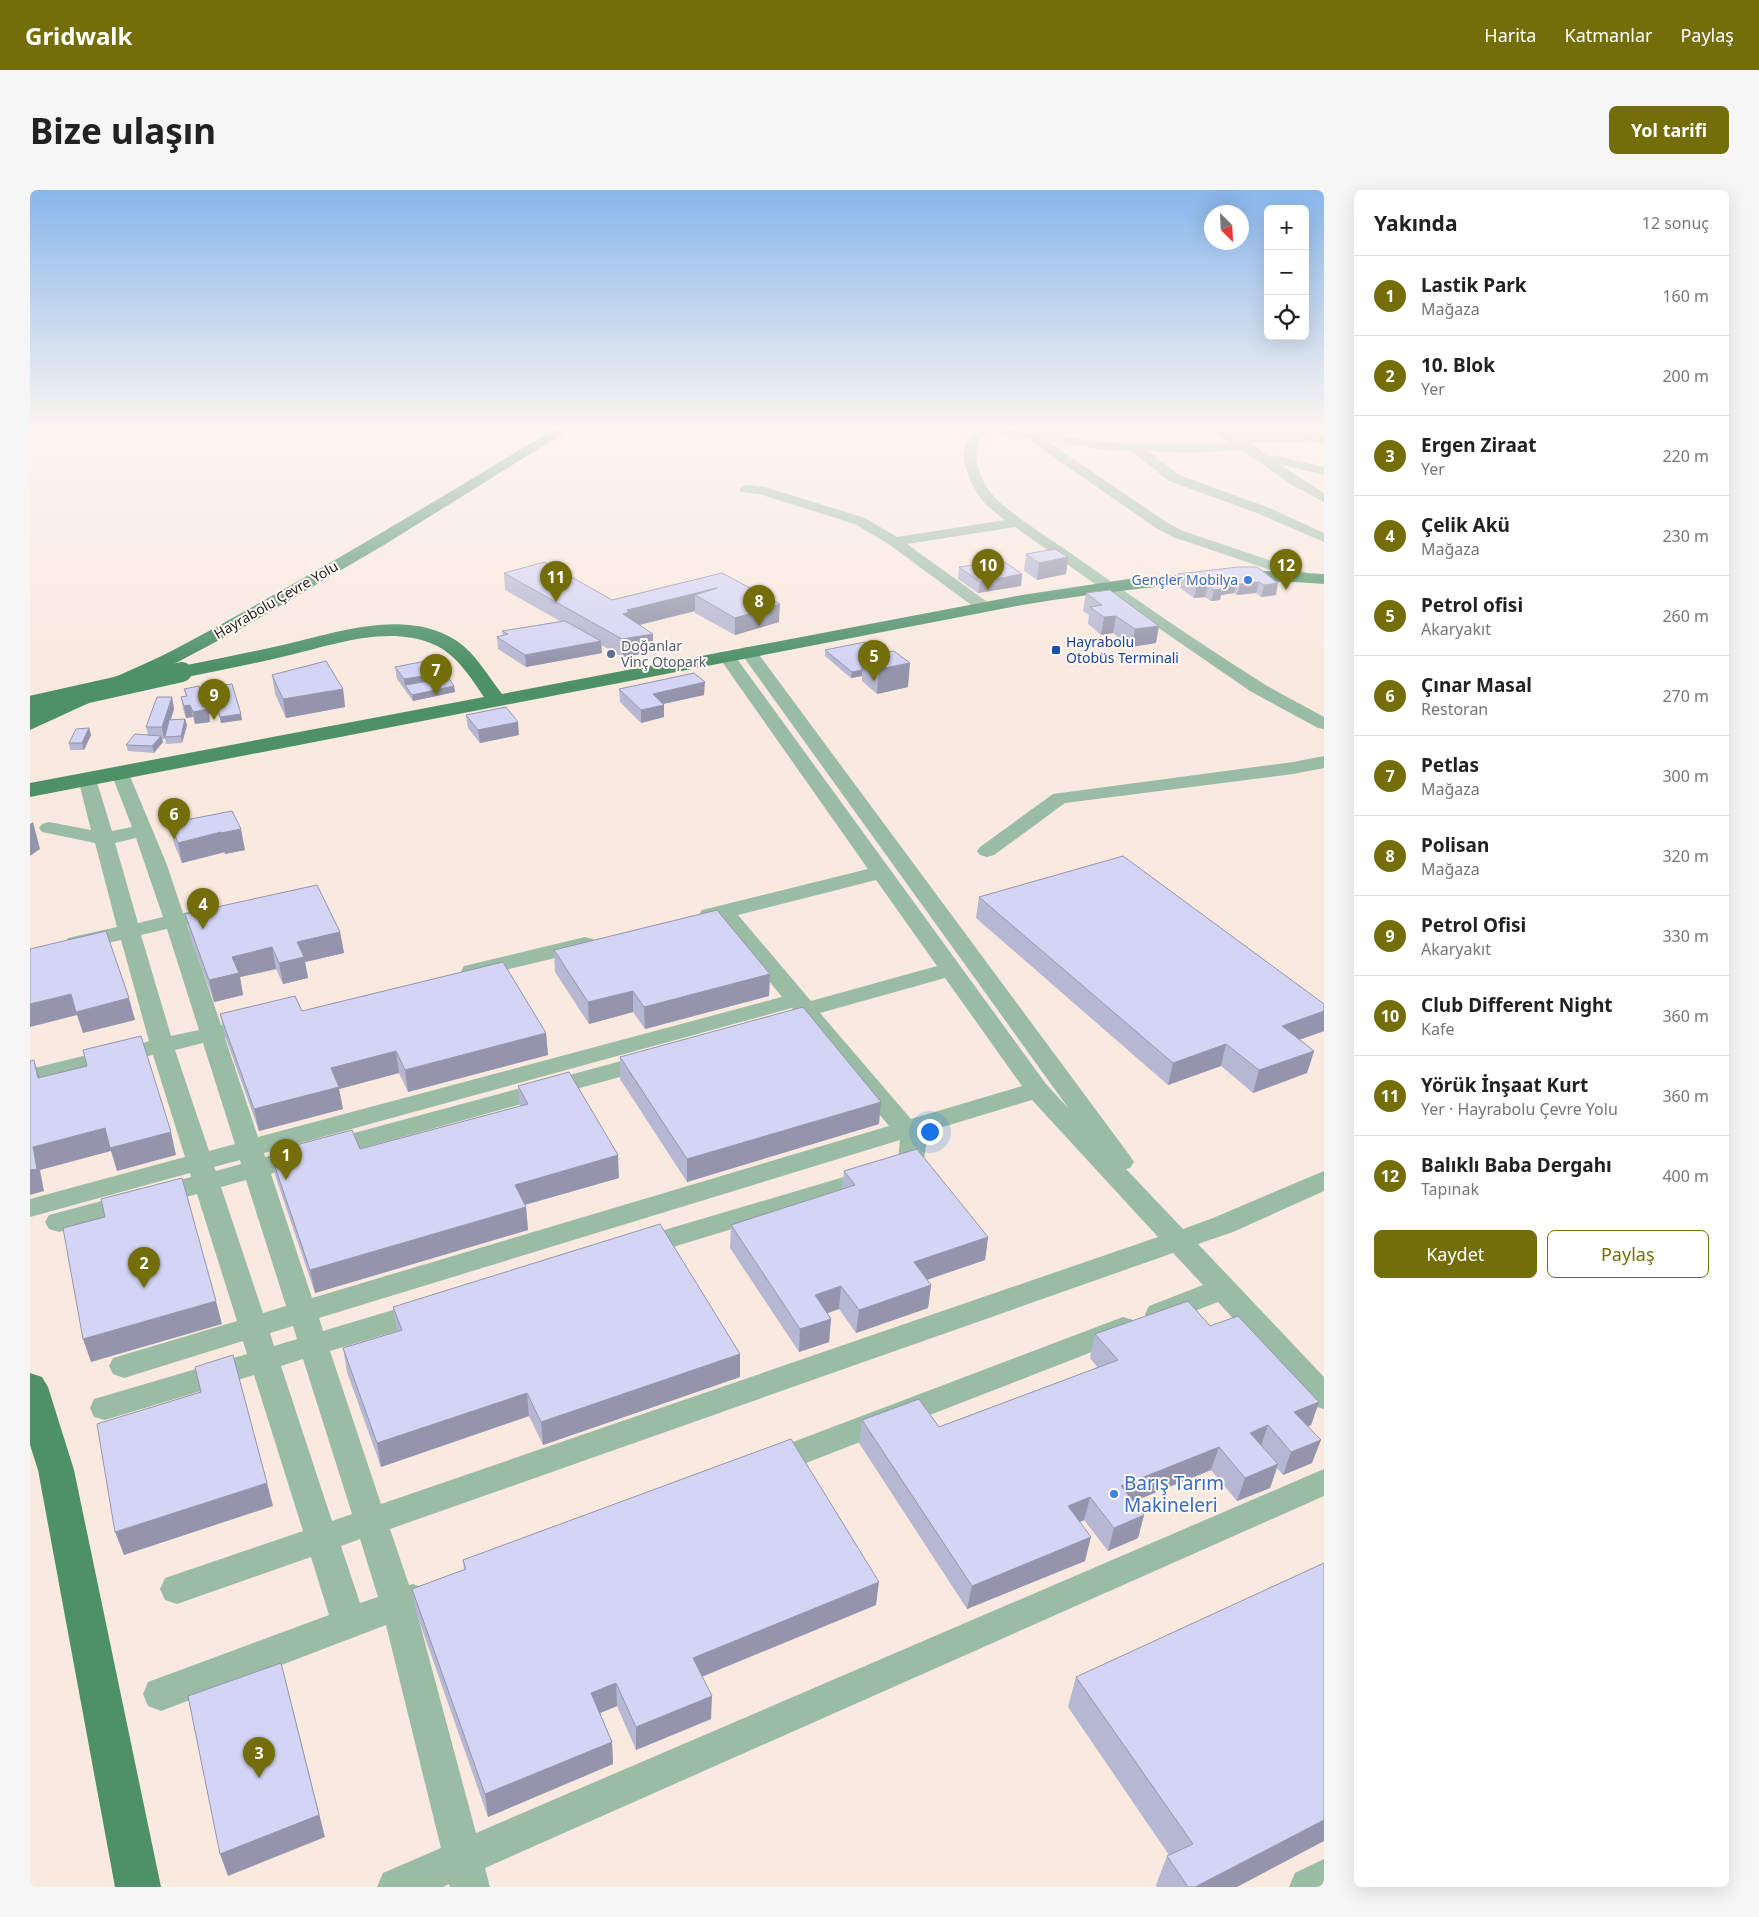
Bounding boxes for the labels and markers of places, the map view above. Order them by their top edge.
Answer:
pin: 10 [972,549,1004,590]
pin: 12 [1270,549,1302,590]
pin: 11 [540,561,572,602]
place label: Gençler Mobilya [1132,570,1238,589]
marker: Gençler Mobilya [1242,574,1254,586]
pin: 8 [743,585,775,626]
place label: Hayrabolu Otobüs Terminali [1066,632,1179,667]
place label: Doğanlar Vinç Otopark [621,636,707,671]
pin: 5 [858,640,890,681]
marker: Hayrabolu Otobüs Terminali [1050,644,1062,656]
marker: Doğanlar Vinç Otopark [605,648,617,660]
pin: 7 [420,654,452,695]
pin: 9 [198,679,230,720]
pin: 6 [158,798,190,839]
pin: 4 [187,888,219,929]
pin: 1 [270,1139,302,1180]
pin: 2 [128,1247,160,1288]
place label: Barış Tarım Makineleri [1124,1470,1224,1518]
marker: Barış Tarım Makineleri [1108,1488,1120,1500]
pin: 3 [243,1737,275,1778]

